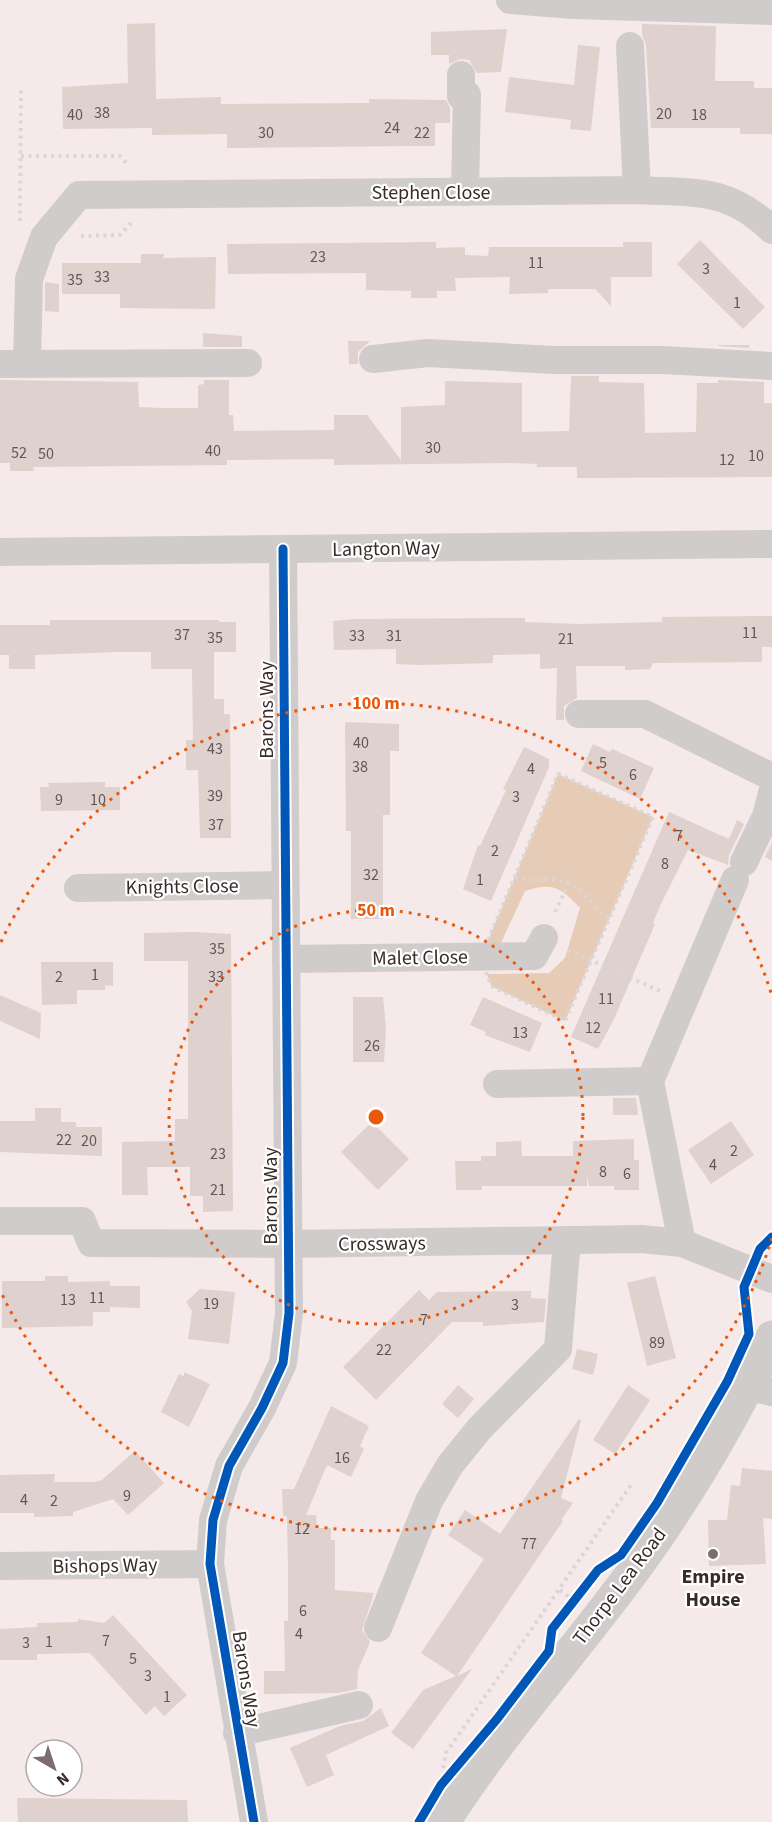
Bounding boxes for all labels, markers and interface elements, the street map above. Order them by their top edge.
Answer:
house number: 38 [94,102,110,124]
house number: 20 [656,103,672,125]
house number: 40 [67,104,83,126]
house number: 18 [691,104,707,126]
house number: 24 [384,117,400,139]
house number: 30 [258,122,274,144]
house number: 22 [414,122,430,144]
street label: Stephen Close [371,179,491,207]
house number: 23 [310,246,326,268]
house number: 11 [528,252,544,274]
house number: 3 [702,258,710,280]
house number: 33 [94,266,110,288]
house number: 35 [67,269,83,291]
house number: 1 [733,292,741,314]
house number: 30 [425,437,441,459]
house number: 40 [205,440,221,462]
house number: 52 [11,442,27,464]
house number: 50 [38,443,54,465]
house number: 10 [748,445,764,467]
house number: 12 [719,449,735,471]
street label: Langton Way [332,534,441,564]
house number: 11 [742,622,758,644]
house number: 37 [174,624,190,646]
house number: 33 [349,625,365,647]
house number: 31 [386,625,402,647]
house number: 35 [207,627,223,649]
house number: 21 [558,628,574,650]
street label: Barons Way [253,661,281,759]
text: 100 m [352,691,400,716]
house number: 40 [353,732,369,754]
house number: 43 [207,738,223,760]
house number: 5 [599,752,607,774]
house number: 38 [352,756,368,778]
house number: 4 [527,758,535,780]
house number: 6 [629,764,637,786]
house number: 39 [207,785,223,807]
house number: 3 [512,786,520,808]
house number: 9 [55,789,63,811]
house number: 10 [90,789,106,811]
house number: 37 [208,814,224,836]
house number: 7 [675,825,683,847]
house number: 2 [491,840,499,862]
house number: 8 [661,853,669,875]
house number: 32 [363,864,379,886]
house number: 1 [476,869,484,891]
street label: Knights Close [125,872,239,902]
text: 50 m [357,898,395,923]
house number: 35 [209,938,225,960]
street label: Malet Close [372,943,468,973]
house number: 1 [91,964,99,986]
house number: 2 [55,966,63,988]
house number: 33 [208,966,224,988]
house number: 11 [598,988,614,1010]
house number: 12 [585,1017,601,1039]
house number: 13 [512,1022,528,1044]
house number: 26 [364,1035,380,1057]
centre of rings [366,1107,386,1127]
house number: 22 [56,1129,72,1151]
house number: 20 [81,1130,97,1152]
house number: 2 [730,1140,738,1162]
house number: 23 [210,1143,226,1165]
street label: Barons Way [257,1147,285,1245]
house number: 4 [709,1154,717,1176]
house number: 8 [599,1161,607,1183]
house number: 6 [623,1163,631,1185]
house number: 21 [210,1179,226,1201]
street label: Crossways [338,1229,426,1259]
house number: 11 [89,1287,105,1309]
house number: 13 [60,1289,76,1311]
house number: 19 [203,1293,219,1315]
house number: 3 [511,1294,519,1316]
house number: 7 [420,1309,428,1331]
house number: 89 [649,1332,665,1354]
house number: 22 [376,1339,392,1361]
house number: 16 [334,1447,350,1469]
house number: 9 [123,1485,131,1507]
house number: 4 [20,1489,28,1511]
house number: 2 [50,1490,58,1512]
house number: 12 [294,1518,310,1540]
street label: Thorpe Lea Road [566,1522,673,1651]
house number: 77 [521,1533,537,1555]
marker: Empire House [706,1547,720,1561]
street label: Bishops Way [52,1551,158,1581]
place label: Empire House [681,1563,745,1614]
house number: 6 [299,1600,307,1622]
house number: 4 [295,1623,303,1645]
street label: Barons Way [225,1629,268,1730]
house number: 7 [102,1630,110,1652]
house number: 1 [45,1631,53,1653]
house number: 3 [22,1632,30,1654]
house number: 5 [129,1648,137,1670]
house number: 3 [144,1665,152,1687]
house number: 1 [163,1686,171,1708]
north arrow [24,1738,84,1798]
text: N [52,1767,74,1791]

